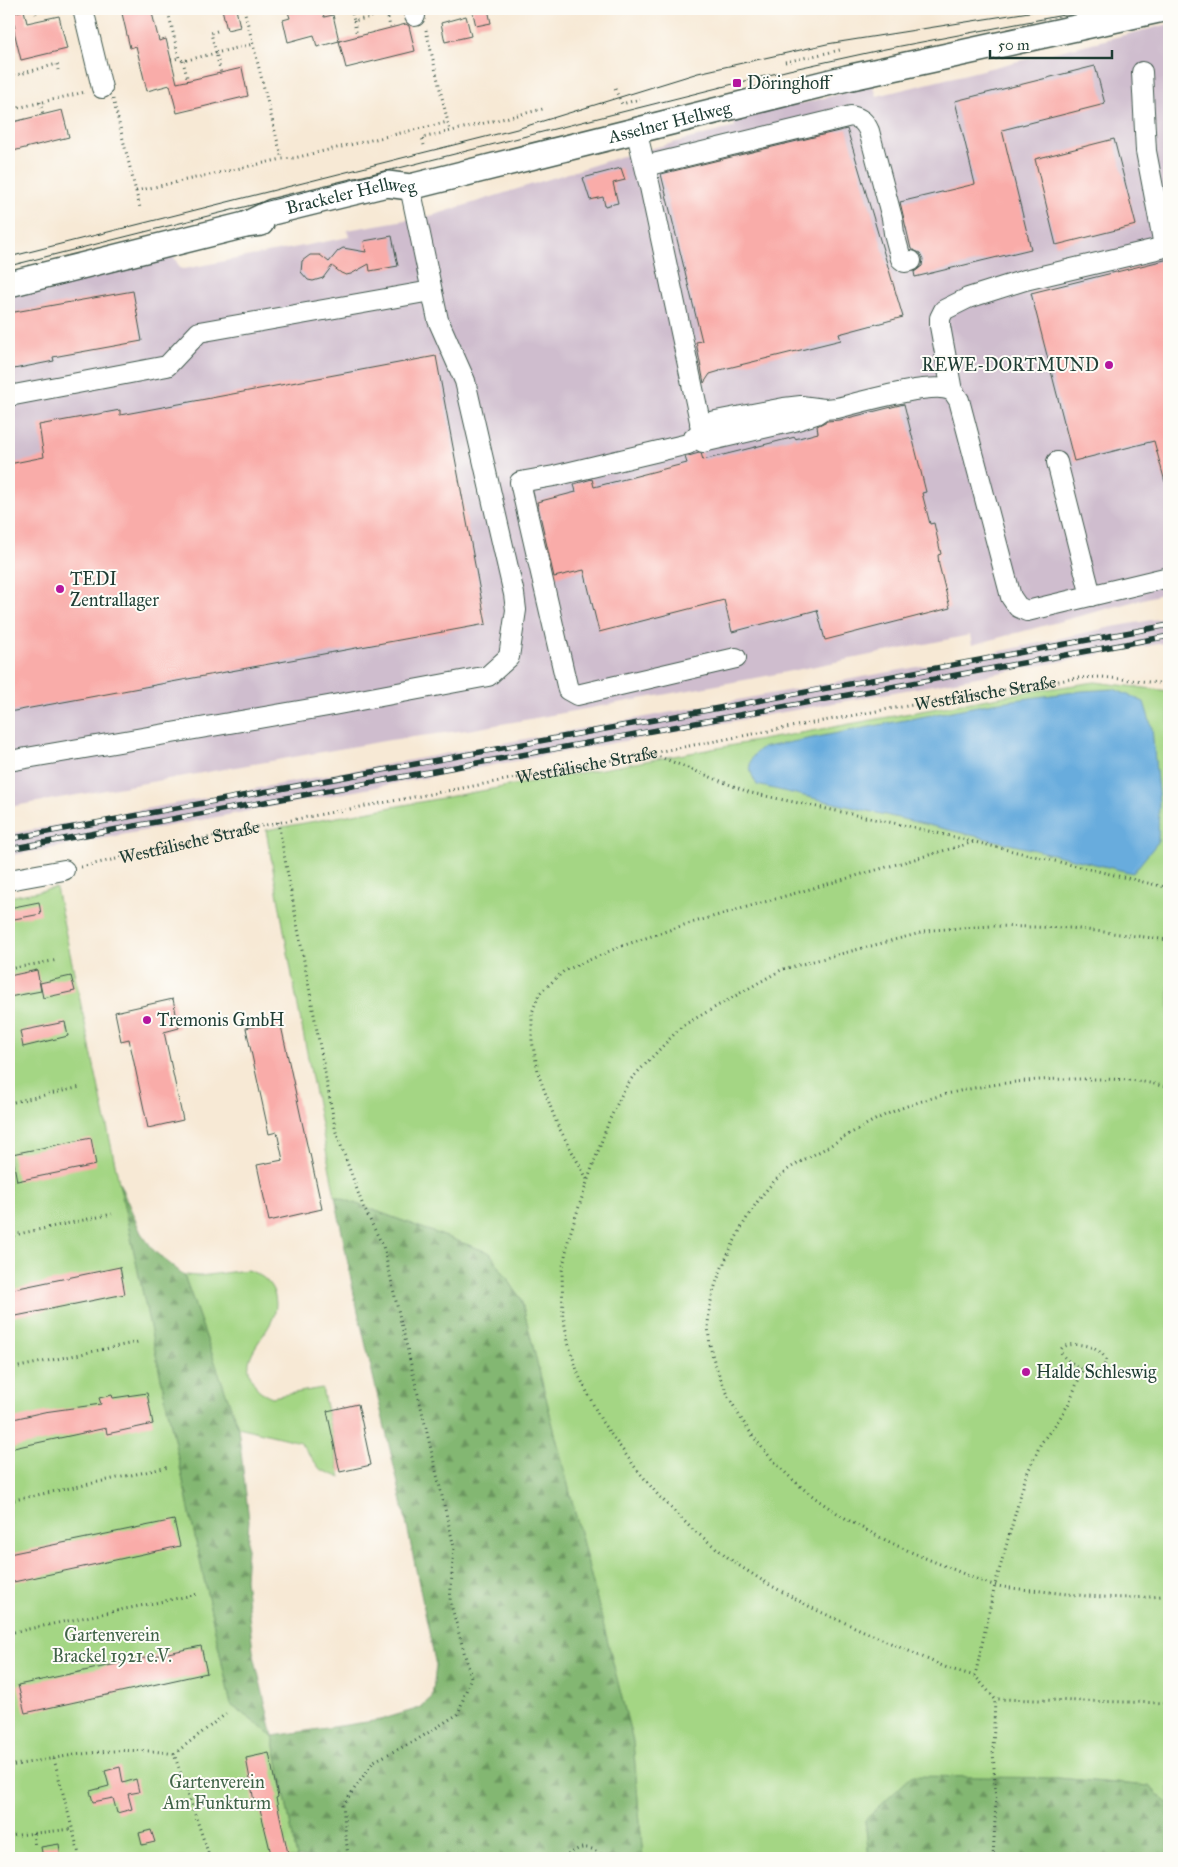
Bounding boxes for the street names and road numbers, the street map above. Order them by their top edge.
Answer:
street label: Asselner Hellweg [605,96,734,148]
street label: Brackeler Hellweg [284,173,419,219]
street label: Westfälische Straße [913,671,1058,716]
street label: Westfälische Straße [514,741,659,789]
street label: Westfälische Straße [117,816,261,869]

